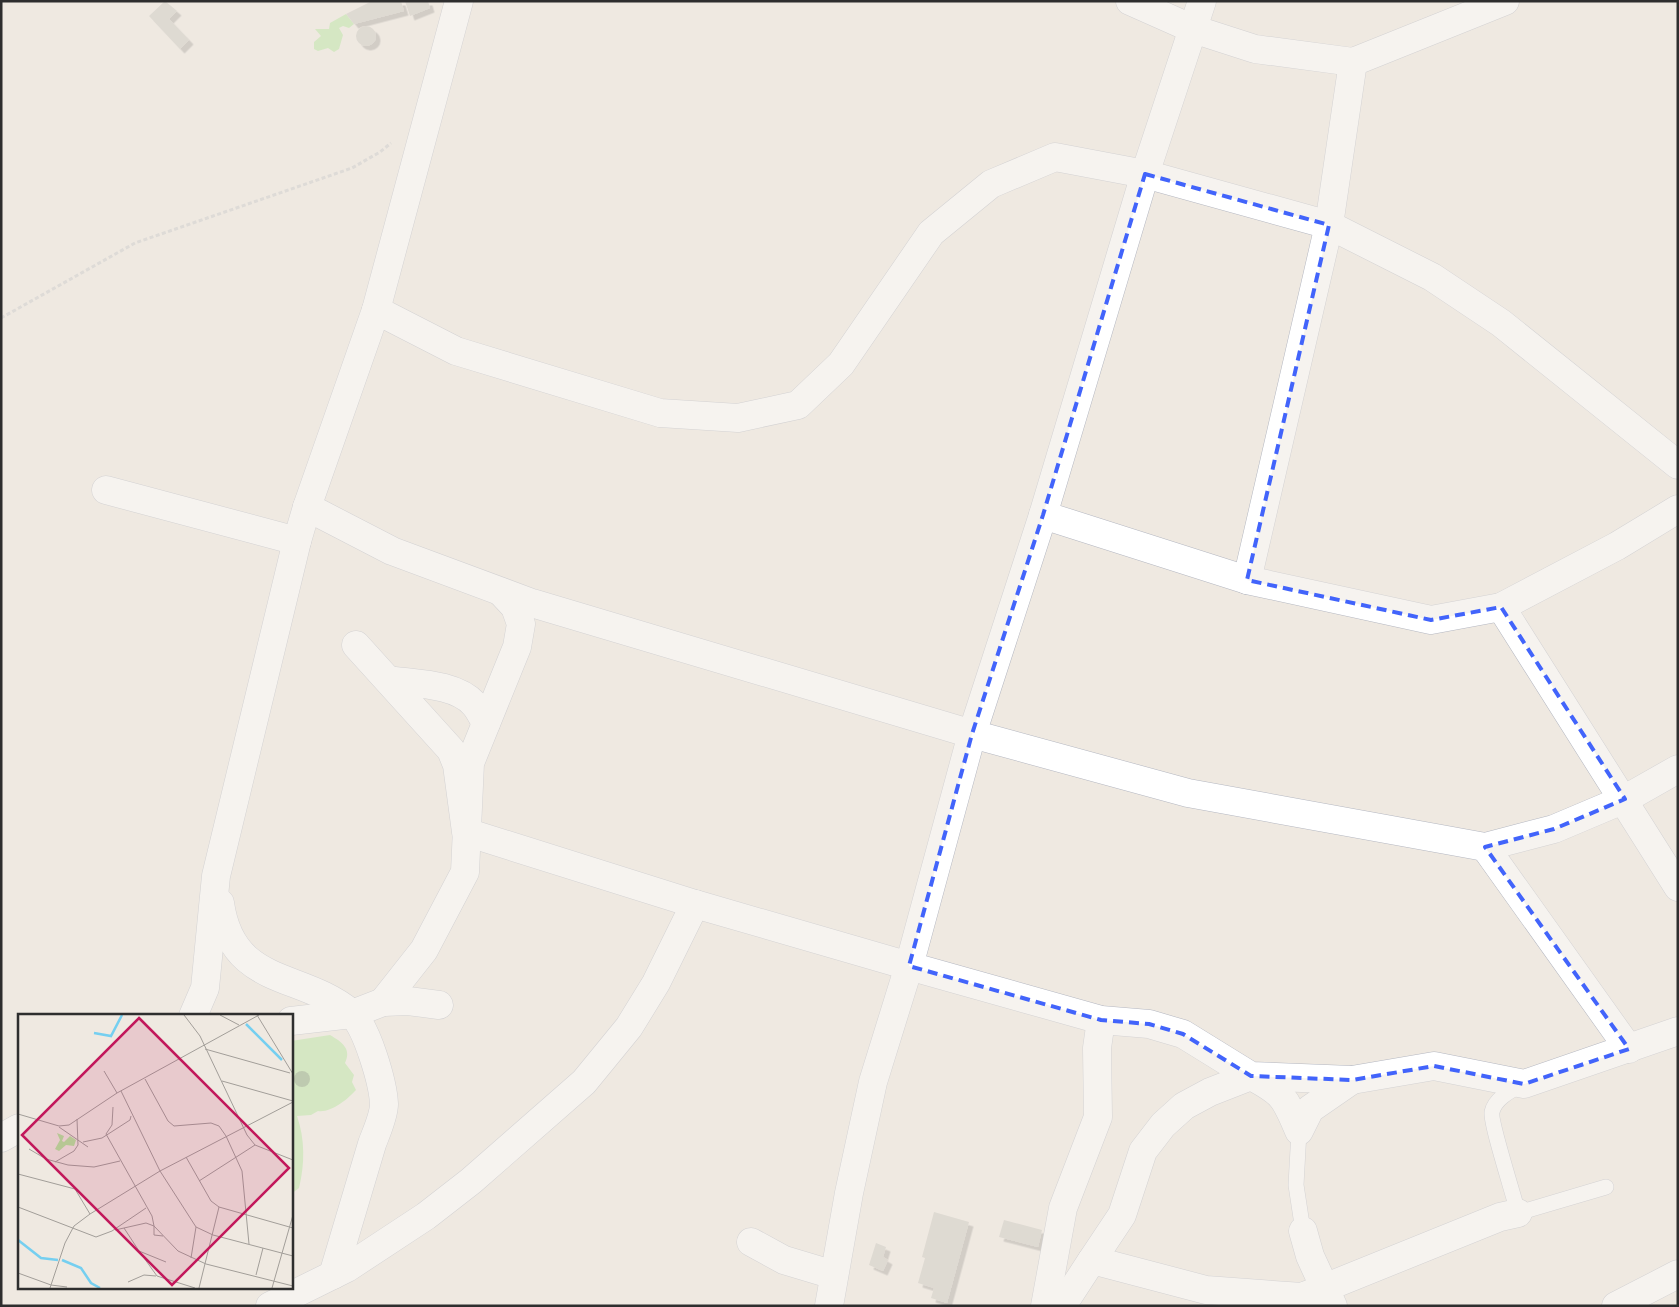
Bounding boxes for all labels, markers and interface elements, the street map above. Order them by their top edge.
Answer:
inset map [18,1014,292,1290]

